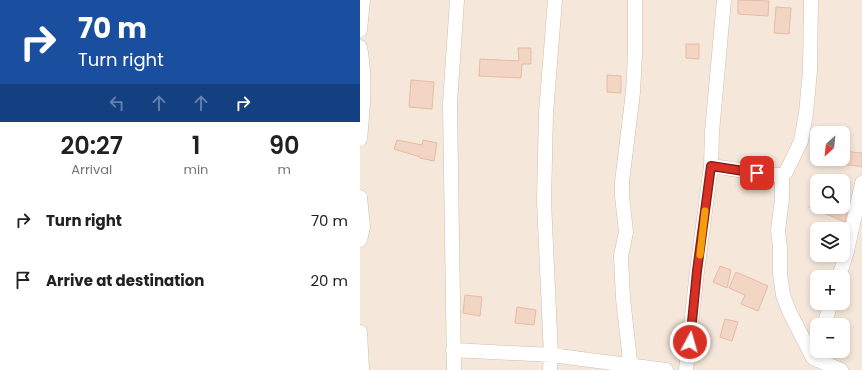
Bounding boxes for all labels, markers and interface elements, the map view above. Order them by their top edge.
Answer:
text: 70 m [78,9,147,48]
icon: right [12,16,64,68]
text: Turn right [78,47,164,72]
icon: left [106,92,128,114]
icon: ahead [148,92,170,114]
icon: ahead [190,92,212,114]
icon: right [232,92,254,114]
north arrow [810,126,850,166]
map controls [810,126,850,358]
text: 20:27 [61,129,123,162]
text: 1 [192,129,200,162]
text: 90 [269,129,299,162]
pin [740,156,774,190]
text: Arrival [71,160,112,179]
text: min [184,160,208,179]
text: m [278,160,291,179]
icon: arrive [746,162,768,184]
button: search [810,174,850,214]
icon: right [12,209,34,231]
text: Turn right [46,210,122,231]
text: 70 m [311,210,348,231]
button: layers [810,222,850,262]
icon: arrive [12,269,34,291]
text: Arrive at destination [46,270,204,291]
text: 20 m [310,270,348,291]
button: + [810,270,850,310]
button: − [810,318,850,358]
position arrow [669,321,711,363]

